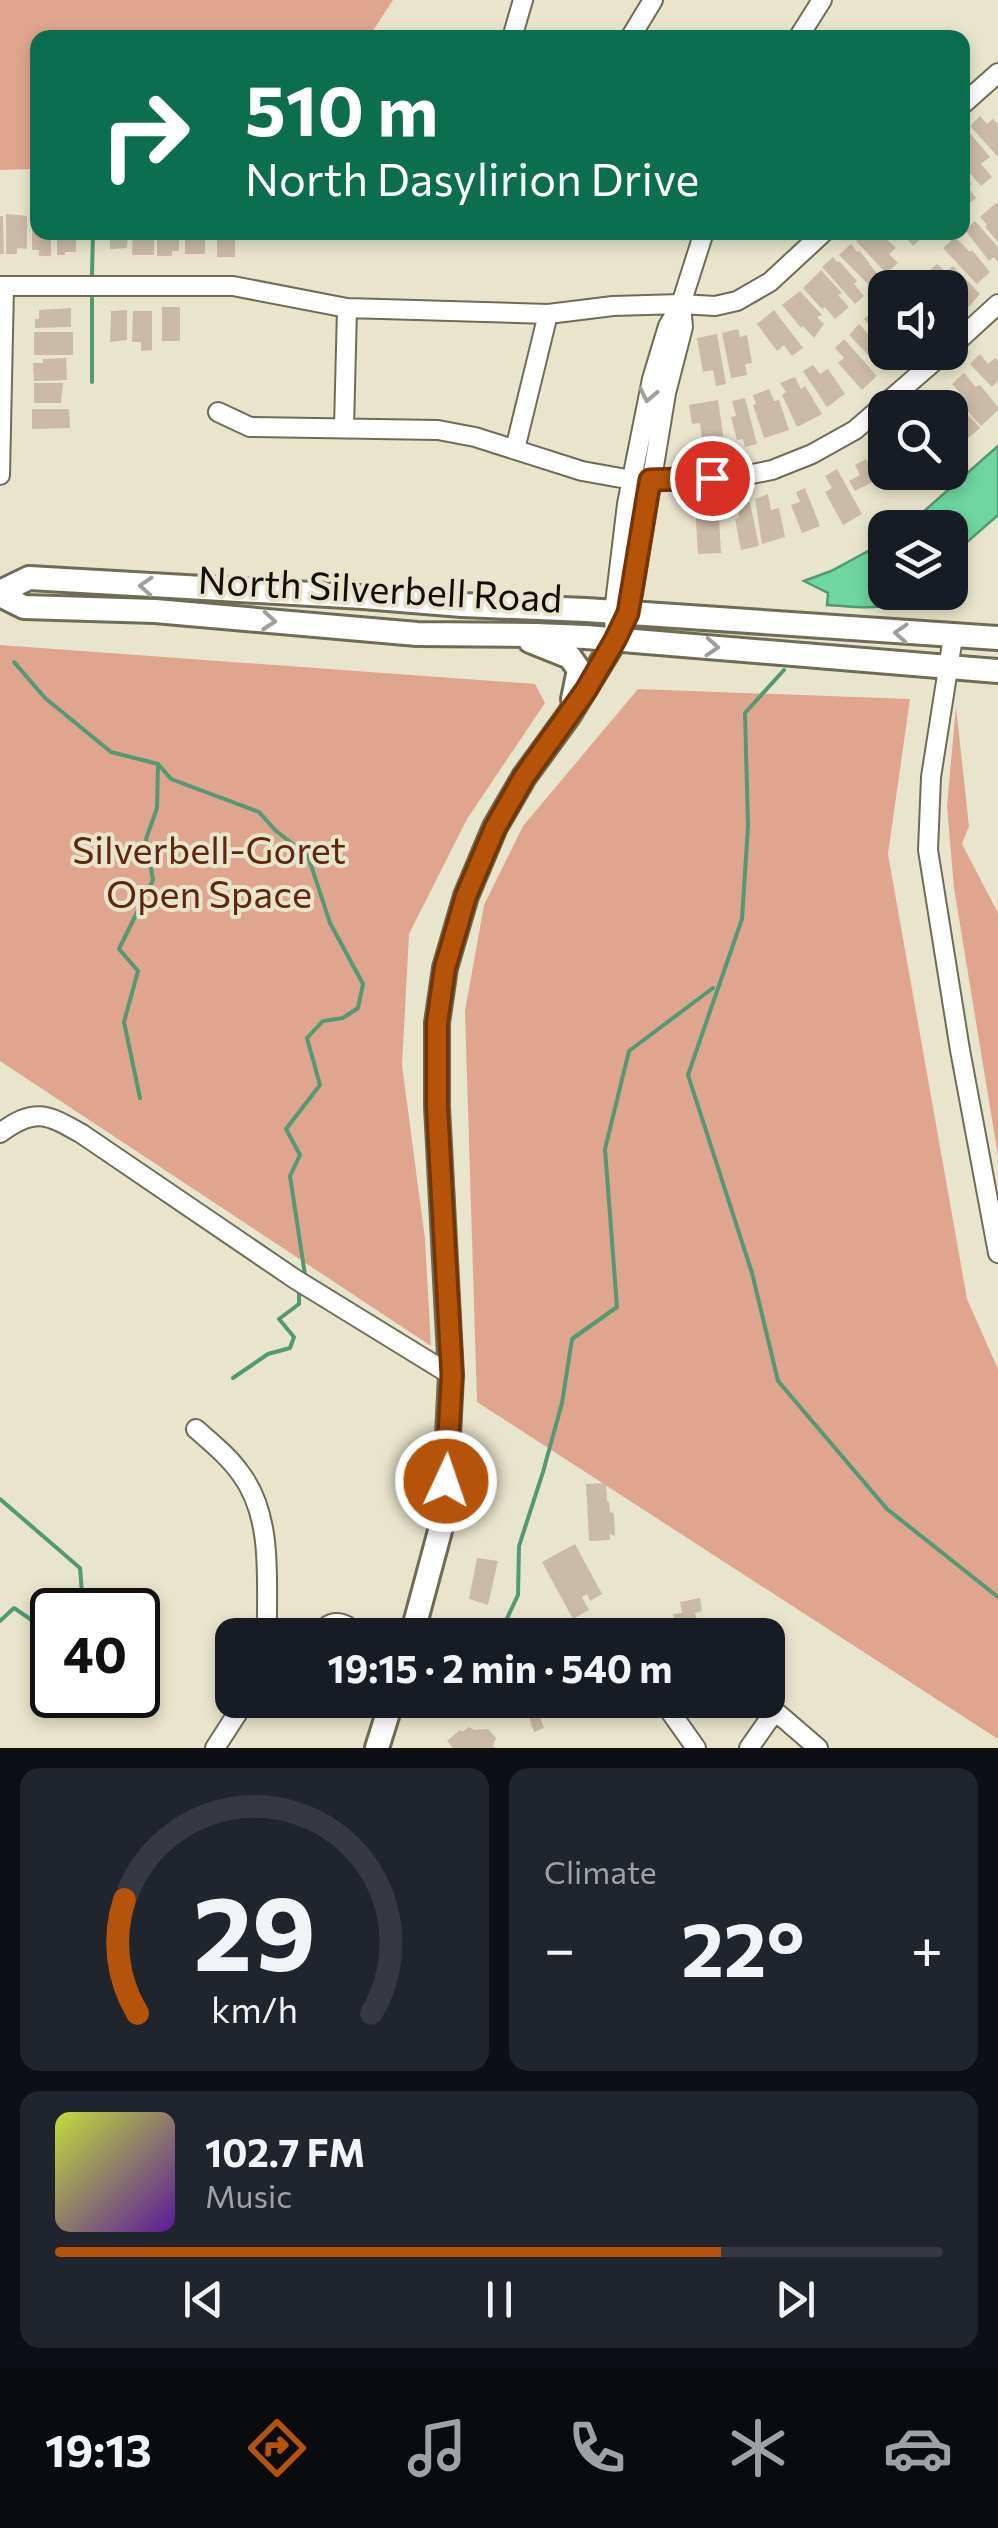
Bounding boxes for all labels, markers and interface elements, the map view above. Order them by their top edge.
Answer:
text: 510 m [245,65,438,150]
icon: right [80,70,210,200]
text: North Dasylirion Drive [245,150,699,205]
map controls [868,270,968,610]
button: sound [868,270,968,370]
one-way arrow [639,386,660,403]
button: search [868,390,968,490]
pin [670,436,755,521]
icon: arrive [685,451,740,506]
button: layers [868,510,968,610]
street label: North Silverbell Road [197,554,563,621]
one-way arrow [137,576,153,597]
one-way arrow [262,609,278,631]
one-way arrow [892,623,908,644]
one-way arrow [705,635,721,657]
park label: Silverbell-Goret Open Space [72,825,346,916]
position arrow [394,1429,498,1533]
speed limit sign: 40 [30,1588,160,1718]
text: 19:15 · 2 min · 540 m [328,1644,672,1691]
text: Climate [544,1851,657,1891]
text: 29 [193,1865,316,1992]
text: 22° [681,1901,805,1992]
text: − [544,1913,575,1980]
text: + [911,1913,943,1980]
text: km/h [211,1987,298,2030]
text: 102.7 FM [205,2128,365,2175]
text: Music [205,2175,292,2215]
icon: previous [176,2272,231,2327]
icon: pause [472,2272,527,2327]
icon: next [768,2272,823,2327]
icon: directions [242,2413,312,2483]
icon: music [402,2413,472,2483]
icon: phone [562,2413,632,2483]
icon: climate [723,2413,793,2483]
icon: car [883,2413,953,2483]
text: 19:13 [45,2421,152,2476]

